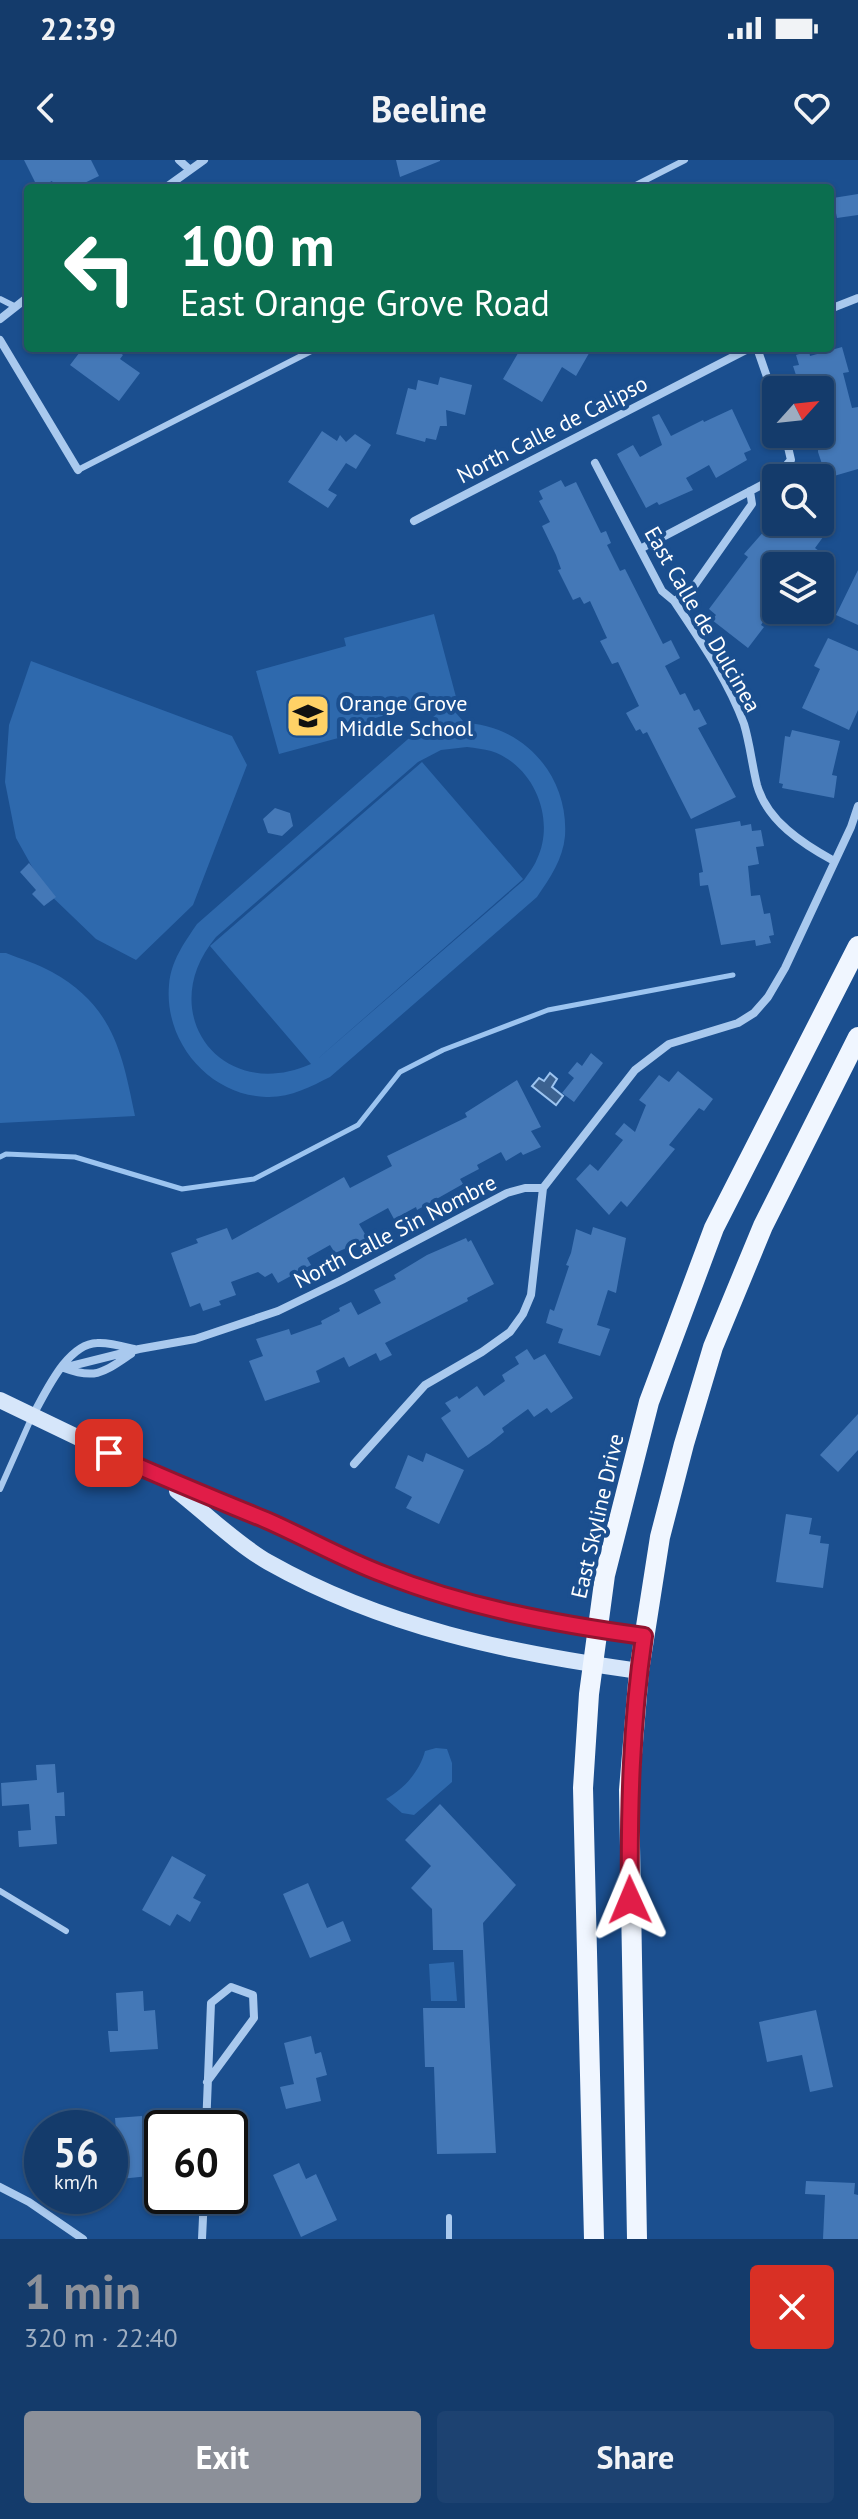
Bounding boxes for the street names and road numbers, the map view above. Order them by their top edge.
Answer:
street label: North Calle de Calipso [452,369,652,489]
street label: East Calle de Dulcinea [638,521,768,717]
street label: North Calle Sin Nombre [289,1168,501,1294]
street label: East Skyline Drive [564,1431,630,1601]

